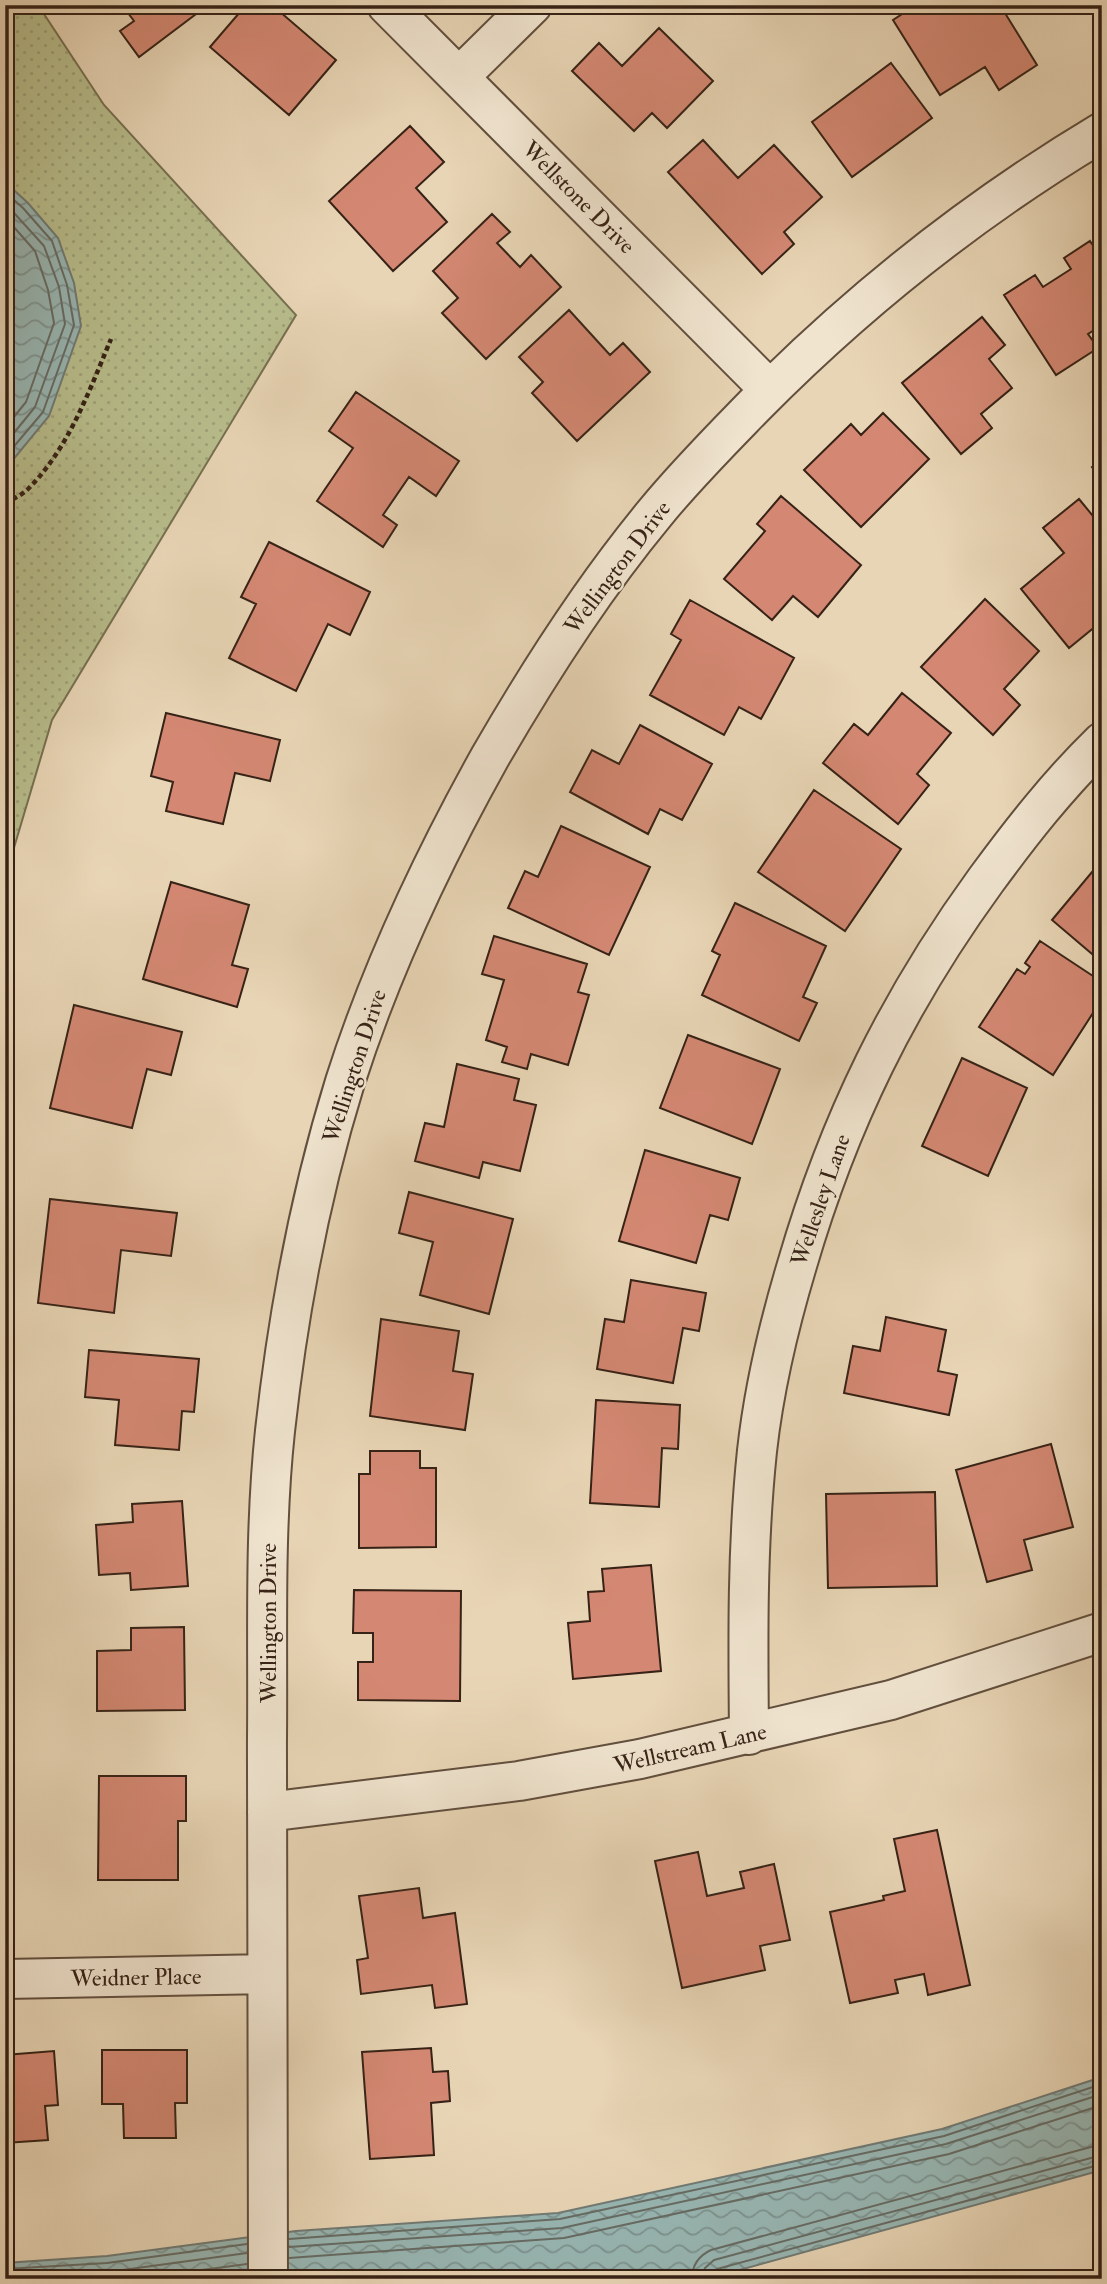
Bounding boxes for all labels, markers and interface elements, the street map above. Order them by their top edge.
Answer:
street label: Wellstone Drive [515,134,642,260]
street label: Wellington Drive [557,494,677,641]
street label: Wellington Drive [316,985,393,1148]
street label: Wellesley Lane [784,1130,857,1271]
street label: Wellington Drive [254,1543,283,1704]
street label: Wellstream Lane [610,1717,770,1780]
street label: Weidner Place [69,1962,202,1993]

